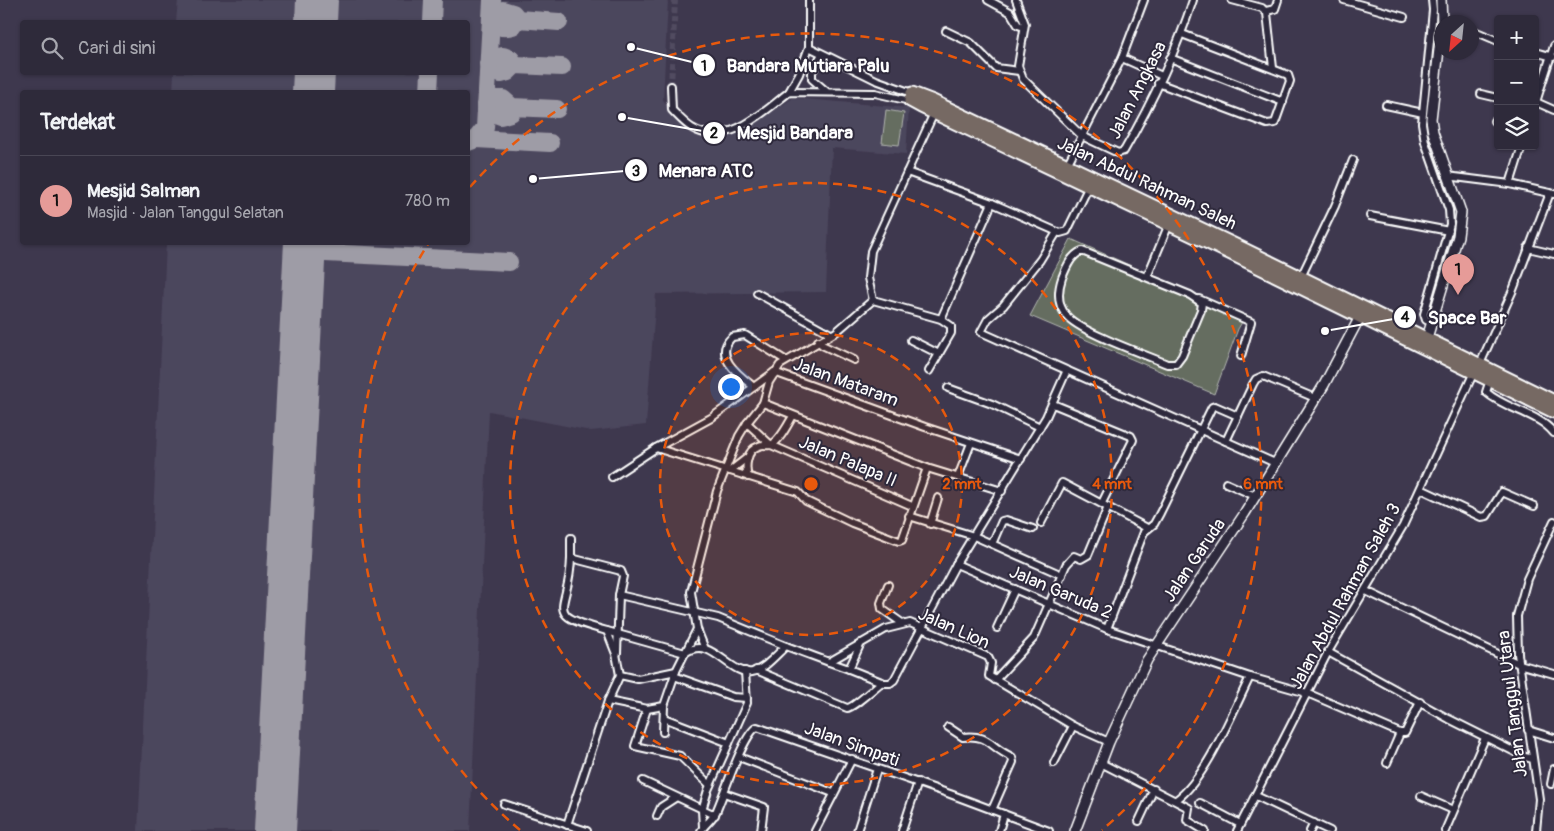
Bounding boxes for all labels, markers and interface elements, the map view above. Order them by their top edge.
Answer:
north arrow [1434,15,1479,60]
map controls [1494,15,1539,150]
button: + [1494,15,1539,60]
search box [20,20,470,75]
icon: search [38,34,66,62]
text: Cari di sini [78,36,155,60]
street label: Jalan Angkasa [1103,38,1172,143]
callout: Bandara Mutiara Palu [692,48,900,82]
text: Bandara Mutiara Palu [726,54,890,78]
text: 1 [701,57,707,76]
button: − [1494,60,1539,105]
button: layers [1494,105,1539,150]
text: Terdekat [40,109,115,136]
callout: Mesjid Bandara [702,116,863,150]
text: Mesjid Bandara [737,121,853,145]
text: 2 [710,124,718,143]
street label: Jalan Abdul Rahman Saleh [1053,132,1240,235]
callout: Menara ATC [623,153,763,187]
text: Menara ATC [658,159,754,183]
text: 3 [632,162,640,181]
text: Mesjid Salman [87,179,200,203]
text: 1 [53,191,59,211]
text: 780 m [405,191,450,211]
text: Masjid · Jalan Tanggul Selatan [87,203,284,223]
pin: 1 [1442,254,1474,295]
callout: Space Bar [1393,300,1516,334]
text: Space Bar [1428,306,1506,330]
text: 4 [1401,308,1410,327]
street label: Jalan Mataram [790,353,902,412]
your location [718,374,744,400]
street label: Jalan Palapa II [795,430,900,492]
centre of rings [802,475,820,493]
text: 2 mnt [942,475,983,494]
text: 4 mnt [1092,475,1133,494]
text: 6 mnt [1243,475,1284,494]
street label: Jalan Abdul Rahman Saleh 3 [1285,499,1406,693]
street label: Jalan Garuda [1158,514,1231,607]
street label: Jalan Garuda 2 [1006,560,1116,625]
street label: Jalan Lion [914,602,993,654]
street label: Jalan Tanggul Utara [1492,629,1533,779]
street label: Jalan Simpati [801,717,902,772]

